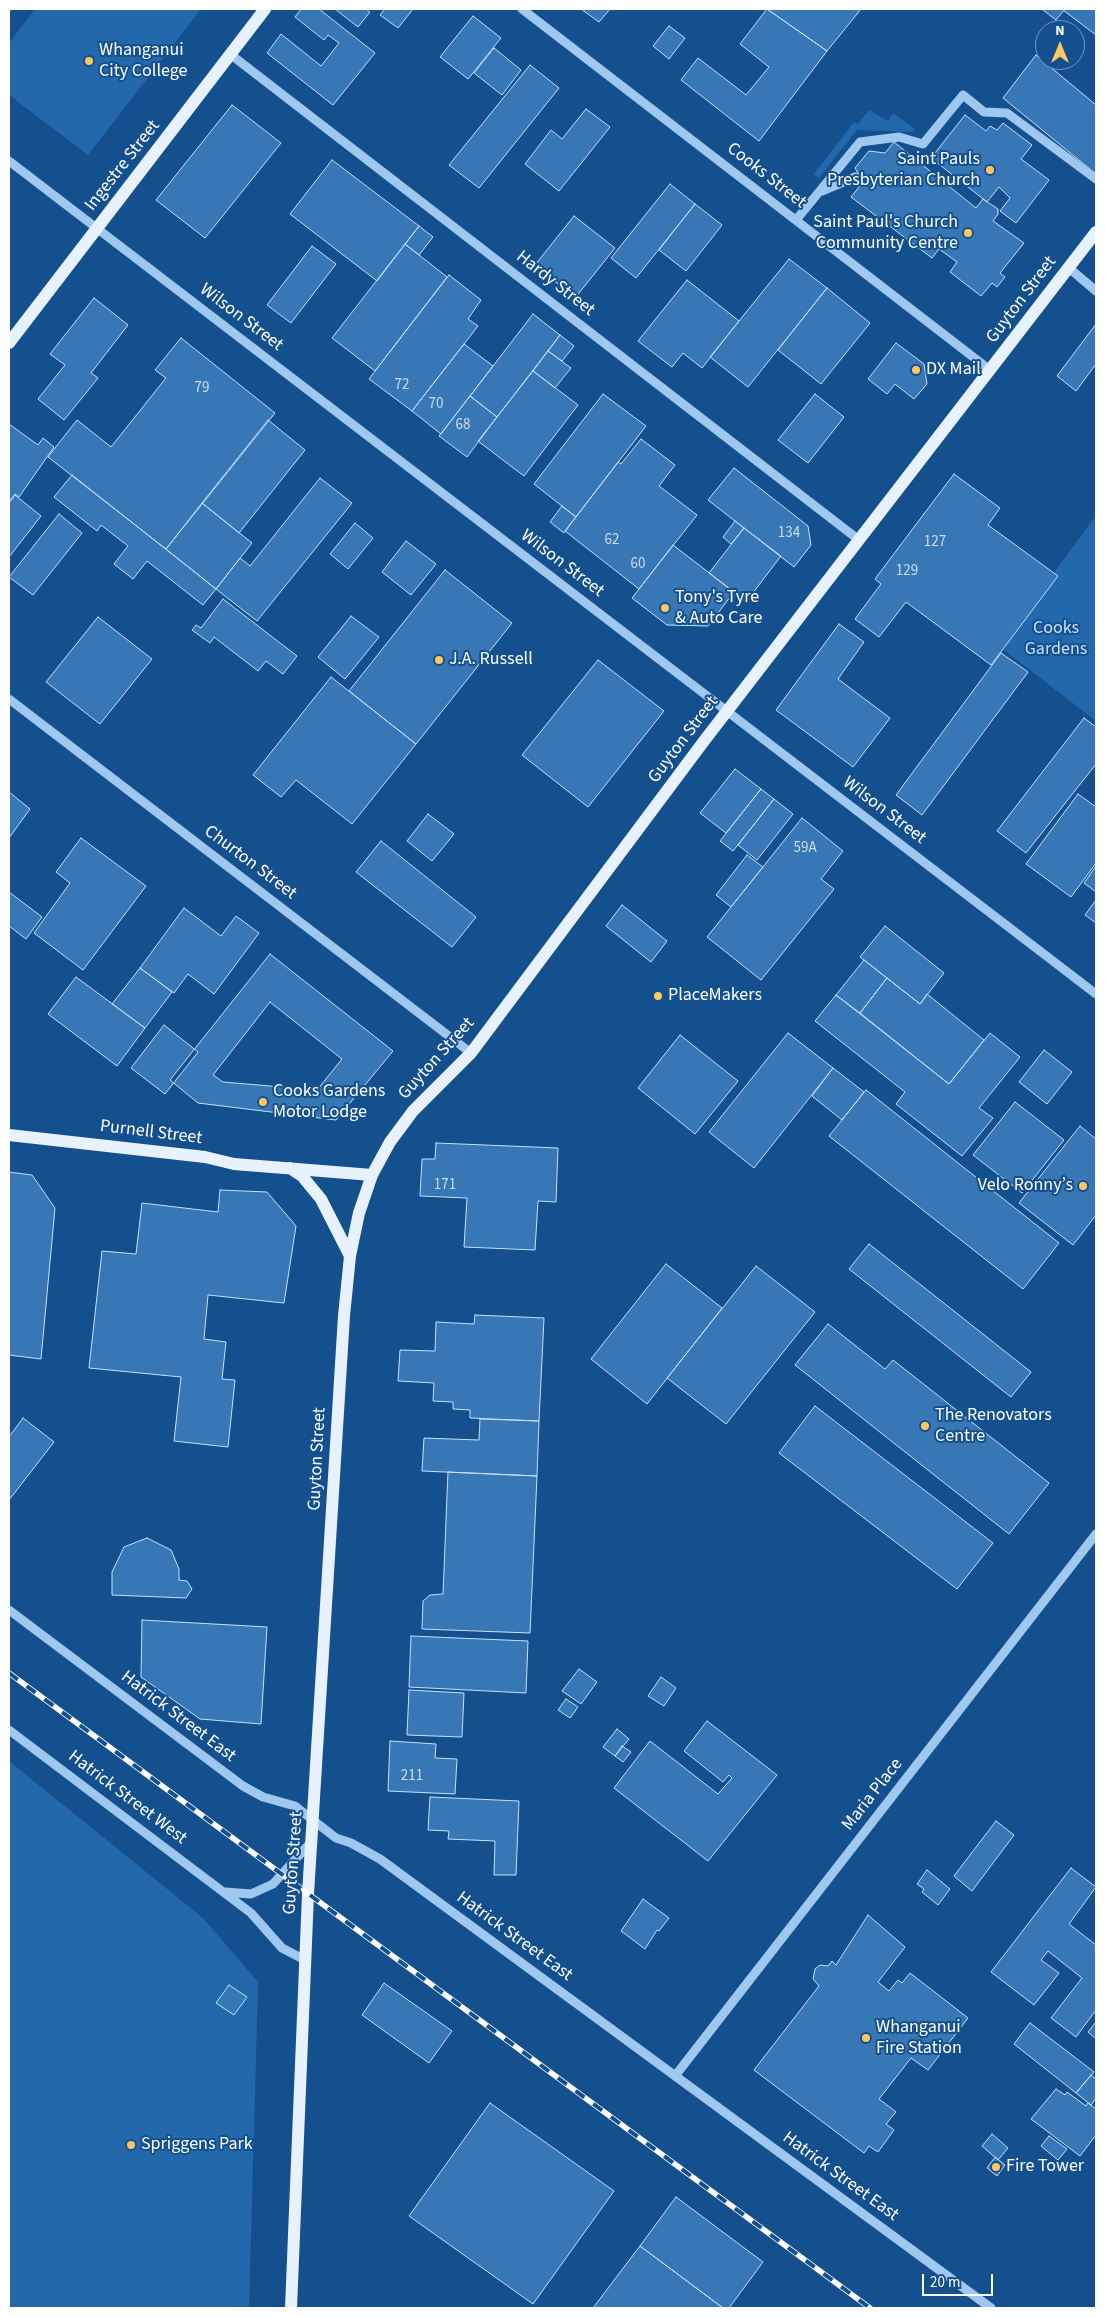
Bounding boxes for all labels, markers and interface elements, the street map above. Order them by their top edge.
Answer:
north arrow [1035,20,1085,70]
text: N [1055,21,1065,41]
place label: Whanganui City College [99,40,188,82]
marker: Whanganui City College [83,55,95,67]
street label: Ingestre Street [81,116,165,216]
street label: Cooks Street [722,138,810,214]
place label: Saint Pauls Presbyterian Church [827,149,980,192]
marker: Saint Pauls Presbyterian Church [984,164,996,176]
place label: Saint Paul's Church Community Centre [813,212,958,254]
marker: Saint Paul's Church Community Centre [962,227,974,239]
street label: Hardy Street [511,247,599,321]
street label: Guyton Street [982,252,1062,348]
street label: Wilson Street [195,280,287,356]
place label: DX Mail [926,359,981,381]
marker: DX Mail [910,364,922,376]
house number: 72 [395,377,409,395]
house number: 79 [195,380,209,398]
house number: 70 [429,396,443,414]
house number: 68 [456,417,470,435]
house number: 134 [778,525,800,543]
street label: Wilson Street [516,526,608,602]
house number: 62 [605,532,619,550]
house number: 127 [924,534,946,552]
house number: 60 [631,556,645,574]
house number: 129 [896,563,918,581]
place label: Tony's Tyre & Auto Care [675,587,763,630]
marker: Tony's Tyre & Auto Care [659,602,671,614]
park label: Cooks Gardens [1025,618,1087,660]
place label: J.A. Russell [449,649,533,671]
marker: J.A. Russell [433,654,445,666]
street label: Guyton Street [644,692,724,788]
street label: Wilson Street [838,773,930,849]
street label: Churton Street [199,821,301,905]
house number: 59A [793,840,817,858]
place label: PlaceMakers [668,985,762,1007]
marker: PlaceMakers [652,990,664,1002]
street label: Guyton Street [394,1013,480,1105]
place label: Cooks Gardens Motor Lodge [273,1081,385,1124]
marker: Cooks Gardens Motor Lodge [257,1096,269,1108]
street label: Purnell Street [99,1116,203,1150]
place label: Velo Ronny’s [978,1175,1073,1197]
house number: 171 [434,1177,456,1195]
marker: Velo Ronny’s [1077,1180,1089,1192]
place label: The Renovators Centre [935,1405,1052,1448]
street label: Guyton Street [305,1407,331,1511]
marker: The Renovators Centre [919,1420,931,1432]
street label: Hatrick Street East [116,1667,240,1767]
street label: Hatrick Street West [63,1746,191,1850]
street label: Maria Place [838,1754,908,1836]
house number: 211 [401,1768,423,1786]
street label: Guyton Street [280,1811,308,1915]
street label: Hatrick Street East [452,1888,576,1986]
place label: Whanganui Fire Station [876,2017,962,2060]
marker: Whanganui Fire Station [860,2032,872,2044]
street label: Hatrick Street East [778,2128,902,2226]
place label: Spriggens Park [141,2134,253,2156]
marker: Spriggens Park [125,2139,137,2151]
place label: Fire Tower [1006,2156,1084,2178]
marker: Fire Tower [990,2161,1002,2173]
scale bar [925,2264,996,2296]
text: 20 m [930,2272,960,2293]

